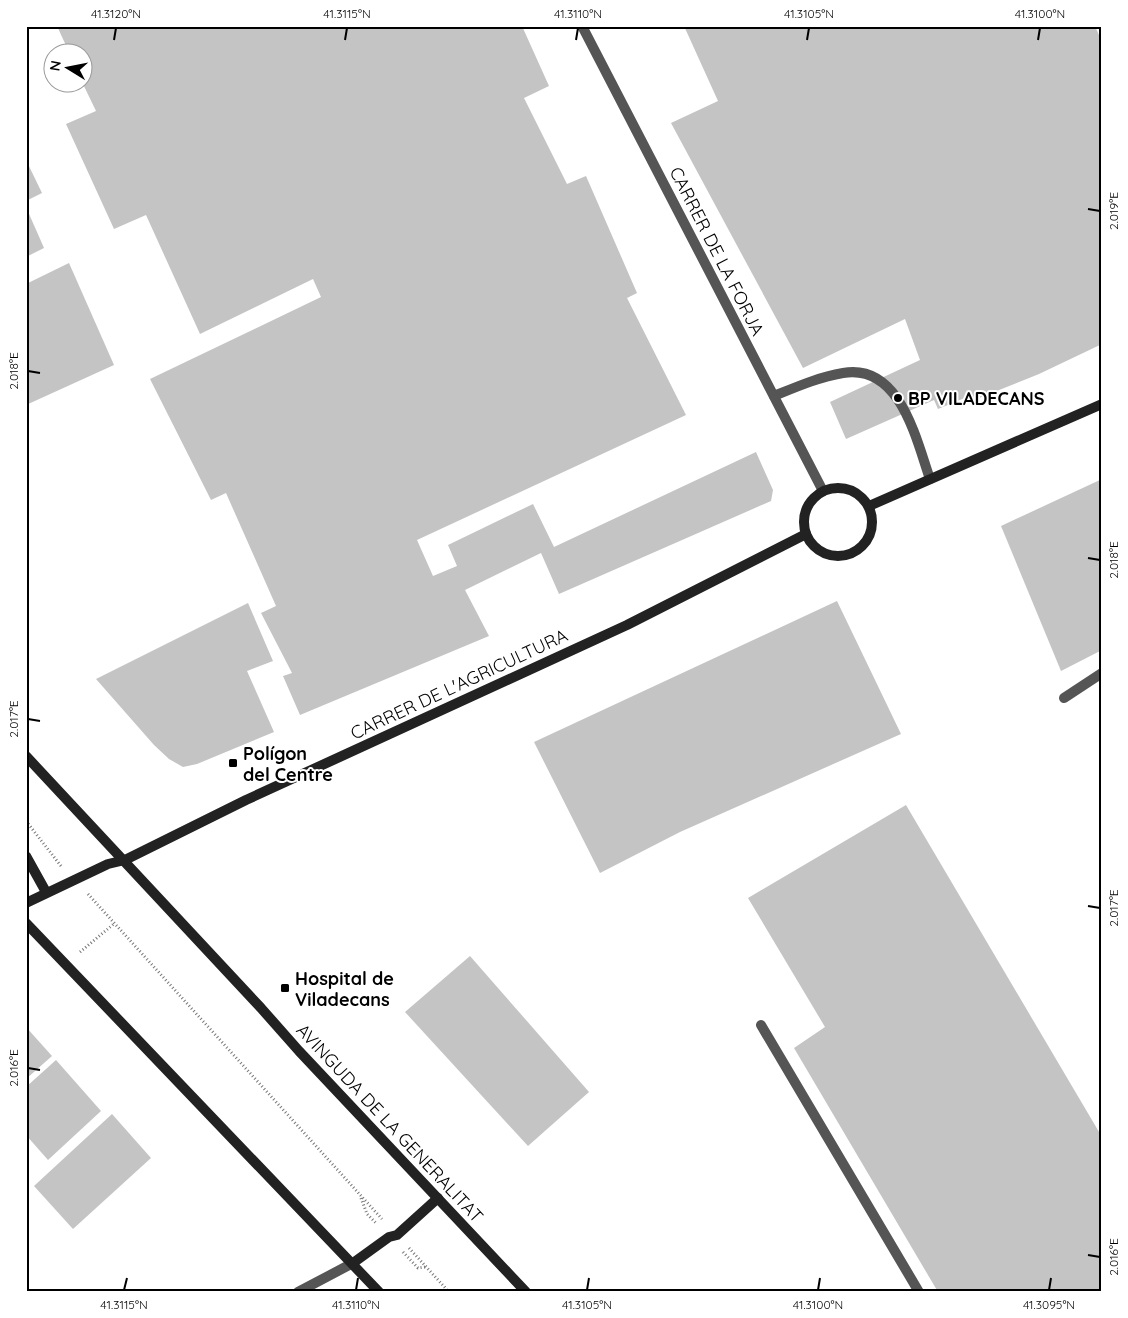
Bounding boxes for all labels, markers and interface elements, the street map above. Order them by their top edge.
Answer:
text: 41.3120°N [91,6,141,21]
text: 41.3115°N [323,6,371,21]
text: 41.3110°N [554,6,602,21]
text: 41.3105°N [784,6,834,21]
text: 41.3100°N [1015,6,1065,21]
north arrow [42,42,92,92]
text: N [45,59,65,72]
street label: CARRER DE LA FORJA [664,163,770,340]
text: 2.019°E [1106,192,1121,230]
text: 2.018°E [6,352,21,390]
place label: BP VILADECANS [908,387,1045,410]
marker: BP VILADECANS [892,392,904,404]
text: 2.018°E [1106,541,1121,579]
street label: CARRER DE L'AGRICULTURA [347,623,572,745]
text: 2.017°E [6,700,21,738]
place label: Polígon del Centre [243,742,333,786]
marker: Polígon del Centre [227,757,239,769]
text: 2.017°E [1106,889,1121,927]
place label: Hospital de Viladecans [295,967,394,1011]
marker: Hospital de Viladecans [279,982,291,994]
street label: AVINGUDA DE LA GENERALITAT [292,1019,489,1227]
text: 2.016°E [6,1049,21,1087]
text: 2.016°E [1106,1238,1121,1276]
text: 41.3115°N [100,1297,148,1312]
text: 41.3110°N [332,1297,380,1312]
text: 41.3105°N [562,1297,612,1312]
text: 41.3100°N [793,1297,843,1312]
text: 41.3095°N [1023,1297,1075,1312]

